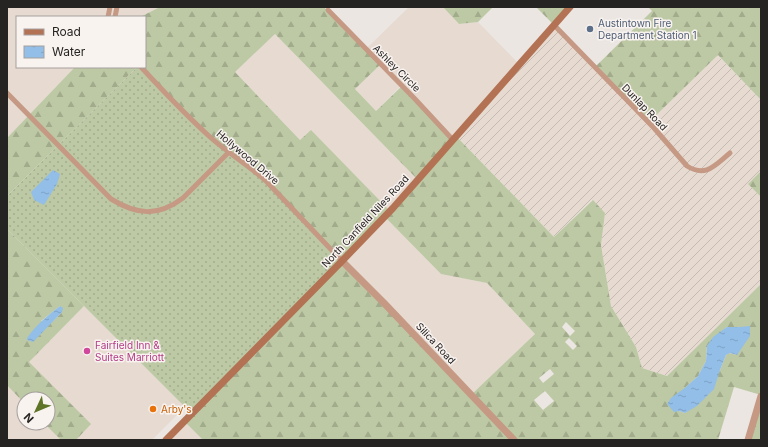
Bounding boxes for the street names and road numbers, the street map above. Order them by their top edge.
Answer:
street label: Ashley Circle [371,42,423,94]
street label: Dunlap Road [620,81,670,133]
street label: Hollywood Drive [214,127,282,187]
street label: North Canfield Niles Road [319,172,411,270]
street label: Silica Road [414,320,458,366]

